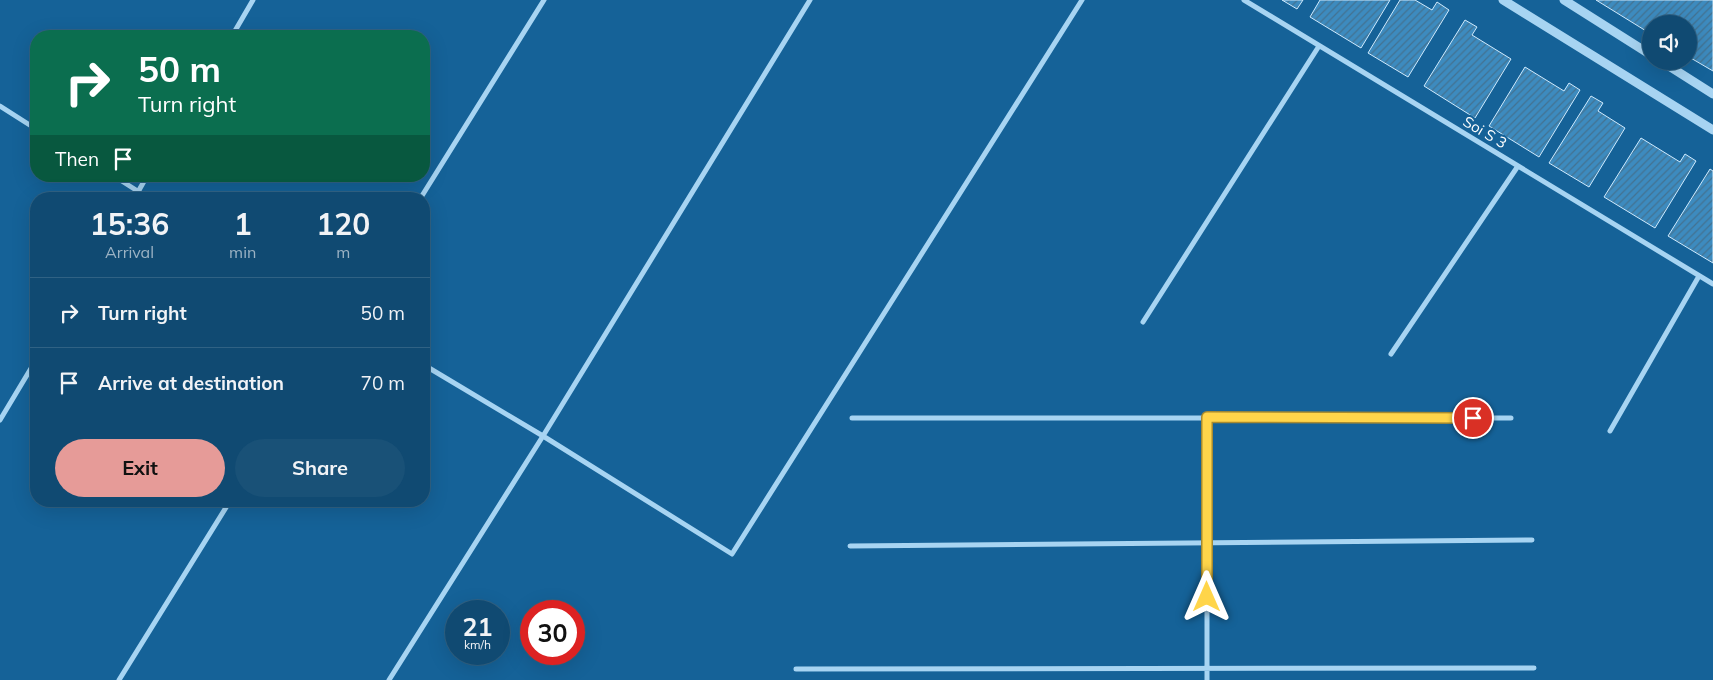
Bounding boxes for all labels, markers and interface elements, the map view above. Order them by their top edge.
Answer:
map controls [1642,15,1697,70]
button: sound [1642,15,1697,70]
text: 50 m [138,47,221,91]
icon: right [55,50,120,115]
text: Turn right [138,90,236,118]
street label: Soi S 3 [1460,112,1510,152]
icon: arrive [109,145,137,173]
text: Then [55,147,99,171]
text: 15:36 [90,205,169,243]
text: 1 [234,205,252,243]
text: 120 [316,205,370,243]
text: Arrival [105,242,154,262]
text: min [229,242,256,262]
text: m [336,242,350,262]
icon: right [55,299,83,327]
text: Turn right [98,301,187,325]
text: 50 m [361,301,405,325]
icon: arrive [55,369,83,397]
text: Arrive at destination [98,371,284,395]
text: 70 m [361,371,405,395]
pin [1452,397,1494,439]
icon: arrive [1459,404,1487,432]
button: Exit [55,439,225,497]
button: Share [235,439,405,497]
position arrow [1180,570,1232,622]
speed limit sign: 30 [520,600,585,665]
text: 21 [462,611,493,642]
text: km/h [464,637,491,652]

